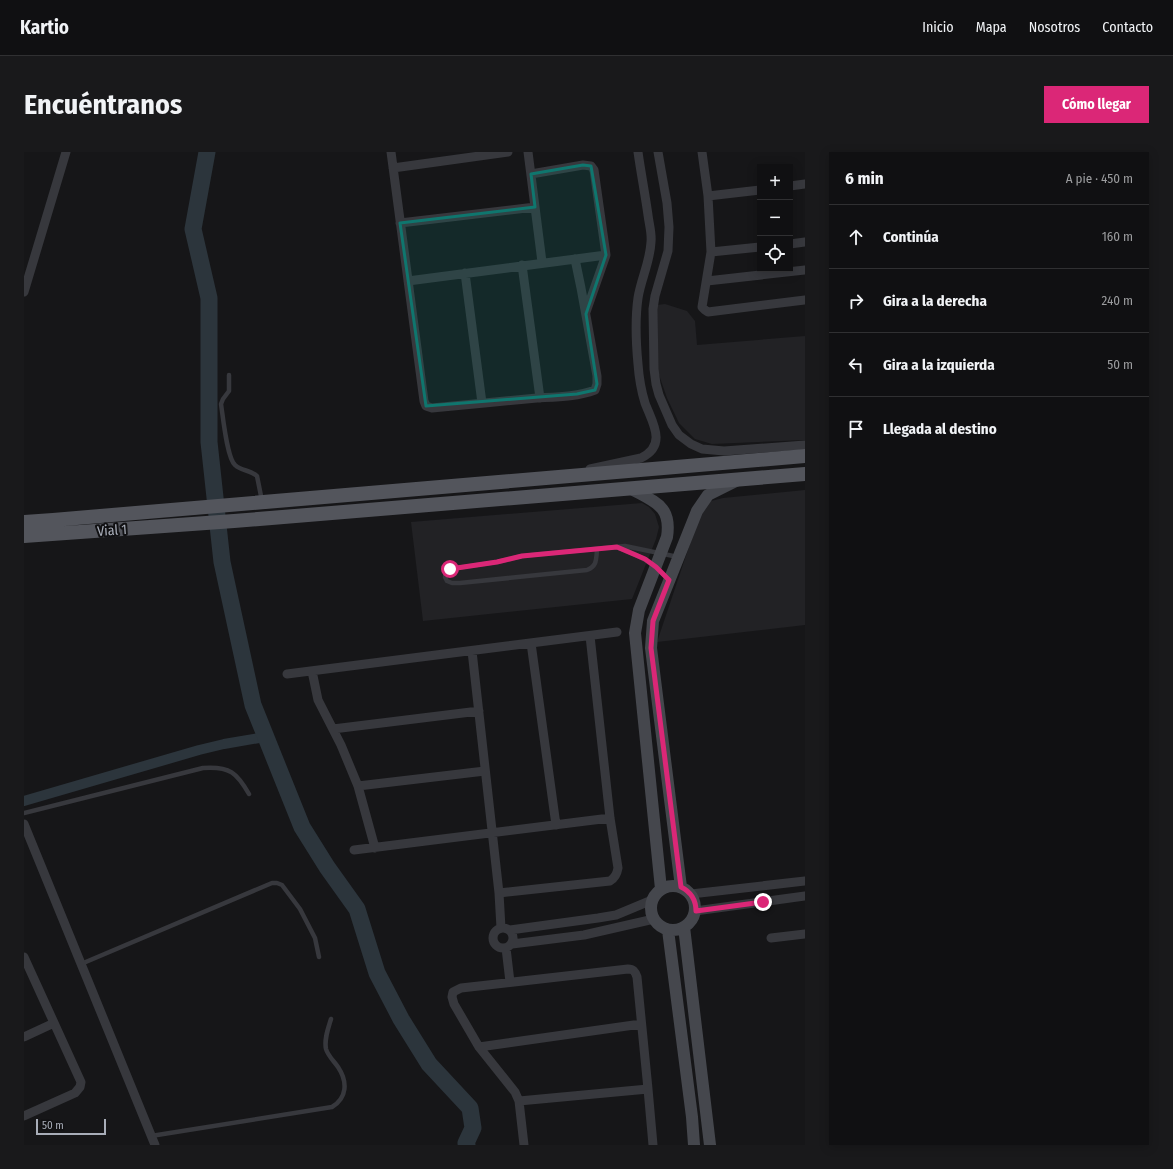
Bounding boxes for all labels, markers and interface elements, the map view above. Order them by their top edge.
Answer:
text: Kartio [20,16,69,39]
text: Inicio [922,19,954,36]
text: Mapa [976,19,1007,36]
text: Nosotros [1029,19,1080,36]
text: Contacto [1102,19,1153,36]
button: Cómo llegar [1044,86,1149,123]
text: Encuéntranos [24,88,182,121]
map controls [757,164,793,272]
button: + [757,164,793,200]
text: 6 min [845,168,884,189]
text: A pie · 450 m [1066,171,1133,186]
button: − [757,200,793,236]
icon: ahead [845,226,867,248]
text: Continúa [883,228,939,246]
text: 160 m [1102,229,1133,244]
button: locate [757,236,793,272]
icon: right [845,290,867,312]
text: Gira a la derecha [883,292,987,310]
text: 240 m [1101,293,1133,308]
icon: left [845,354,867,376]
text: Gira a la izquierda [883,356,995,374]
text: 50 m [1107,357,1133,372]
icon: arrive [845,418,867,440]
text: Llegada al destino [883,420,997,438]
street label: Vial 1 [97,521,128,540]
route start [441,560,459,578]
route end [754,893,772,911]
scale bar [36,1117,106,1136]
text: 50 m [42,1119,64,1132]

